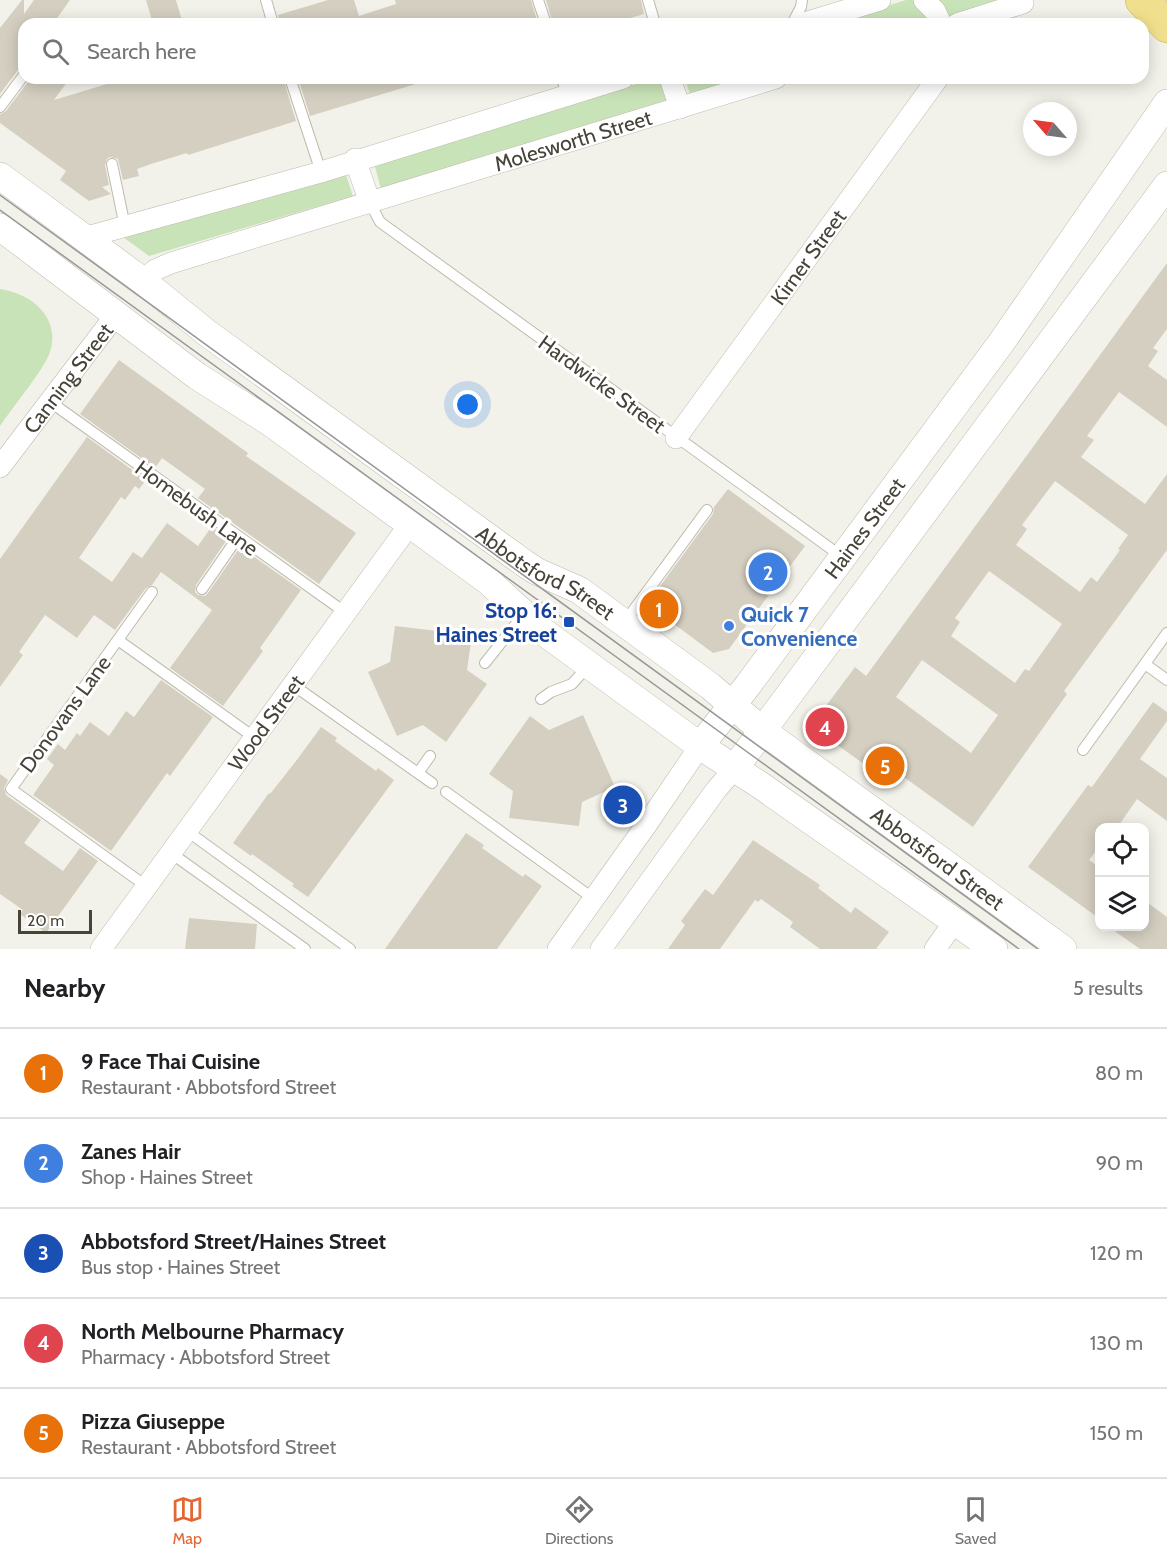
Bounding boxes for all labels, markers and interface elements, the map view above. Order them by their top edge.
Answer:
search box [18,18,1149,84]
icon: search [39,35,72,68]
text: Search here [87,38,196,65]
north arrow [1023,102,1077,156]
street label: Molesworth Street [491,104,655,176]
street label: Kirner Street [765,204,851,309]
street label: Canning Street [18,318,118,438]
street label: Hardwicke Street [534,330,670,438]
your location [453,390,482,419]
street label: Homebush Lane [131,455,264,561]
street label: Haines Street [819,473,910,583]
street label: Abbotsford Street [472,520,620,625]
pin: 2 [748,550,788,594]
pin: 1 [640,586,678,632]
place label: Stop 16: Haines Street [436,598,557,647]
place label: Quick 7 Convenience [741,602,857,651]
marker: Stop 16: Haines Street [562,615,576,629]
marker: Quick 7 Convenience [722,619,736,633]
street label: Donovans Lane [14,650,116,777]
street label: Wood Street [222,670,309,775]
pin: 4 [806,704,844,750]
pin: 5 [866,744,904,789]
pin: 3 [604,782,642,828]
street label: Abbotsford Street [866,801,1009,915]
map controls [1095,823,1149,931]
button: locate [1095,823,1149,877]
button: layers [1095,877,1149,931]
scale bar [18,907,92,935]
text: 20 m [27,911,64,930]
text: Nearby [24,972,105,1004]
text: 5 results [1073,976,1143,1000]
text: 9 Face Thai Cuisine [81,1048,260,1075]
text: 1 [40,1061,47,1085]
text: 80 m [1095,1061,1143,1085]
text: Restaurant · Abbotsford Street [81,1075,336,1099]
text: Zanes Hair [81,1138,181,1165]
text: 2 [38,1151,49,1175]
text: 90 m [1096,1151,1143,1175]
text: Shop · Haines Street [81,1165,253,1189]
text: Abbotsford Street/Haines Street [81,1228,386,1255]
text: 3 [38,1241,49,1265]
text: 120 m [1090,1241,1143,1265]
text: Bus stop · Haines Street [81,1255,280,1279]
text: North Melbourne Pharmacy [81,1318,344,1345]
text: 4 [37,1331,50,1355]
text: 130 m [1090,1331,1143,1355]
text: Pharmacy · Abbotsford Street [81,1345,330,1369]
text: Pizza Giuseppe [81,1408,225,1435]
text: 5 [38,1421,49,1445]
text: 150 m [1090,1421,1143,1445]
text: Restaurant · Abbotsford Street [81,1435,336,1459]
tab: Map [171,1493,204,1548]
tab: Directions [545,1493,613,1548]
tab: Saved [955,1493,996,1548]

